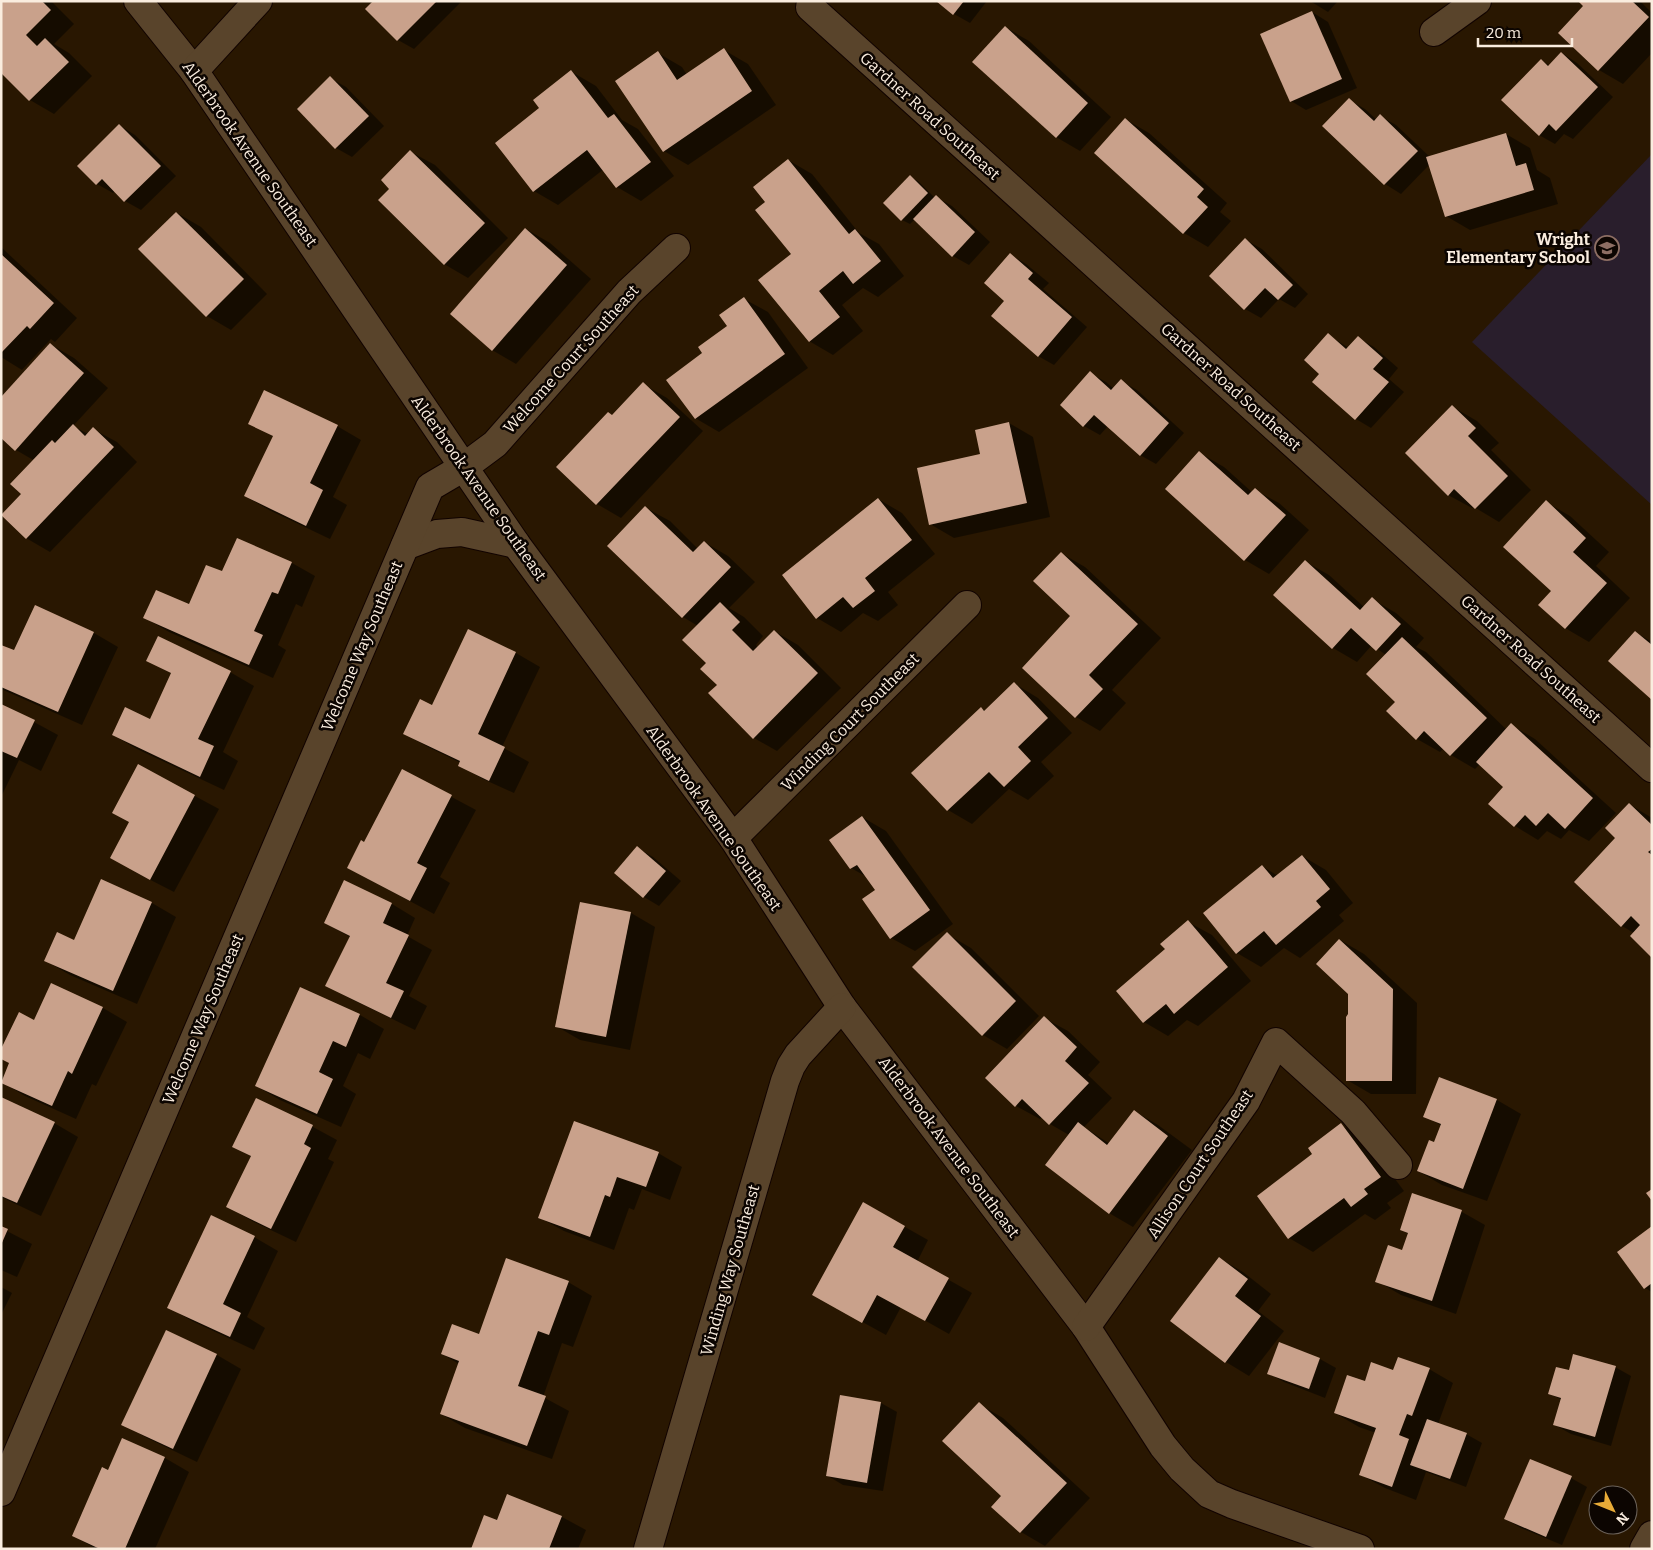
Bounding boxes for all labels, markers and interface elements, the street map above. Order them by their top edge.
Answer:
scale bar [1478,15,1572,47]
text: 20 m [1486,24,1522,42]
street label: Gardner Road Southeast [856,48,1004,184]
street label: Alderbrook Avenue Southeast [179,58,322,250]
place label: Wright Elementary School [1446,230,1591,267]
school or university icon: Wright Elementary School [1594,235,1620,261]
street label: Welcome Court Southeast [499,281,643,437]
street label: Gardner Road Southeast [1157,319,1305,455]
street label: Alderbrook Avenue Southeast [408,392,551,584]
street label: Welcome Way Southeast [318,558,407,734]
street label: Gardner Road Southeast [1457,591,1605,727]
street label: Winding Court Southeast [777,649,923,795]
street label: Alderbrook Avenue Southeast [643,722,786,914]
street label: Welcome Way Southeast [159,931,248,1107]
street label: Alderbrook Avenue Southeast [875,1053,1023,1241]
street label: Allison Court Southeast [1143,1086,1257,1242]
street label: Winding Way Southeast [696,1182,764,1358]
north arrow [1588,1485,1638,1535]
text: N [1612,1509,1632,1528]

